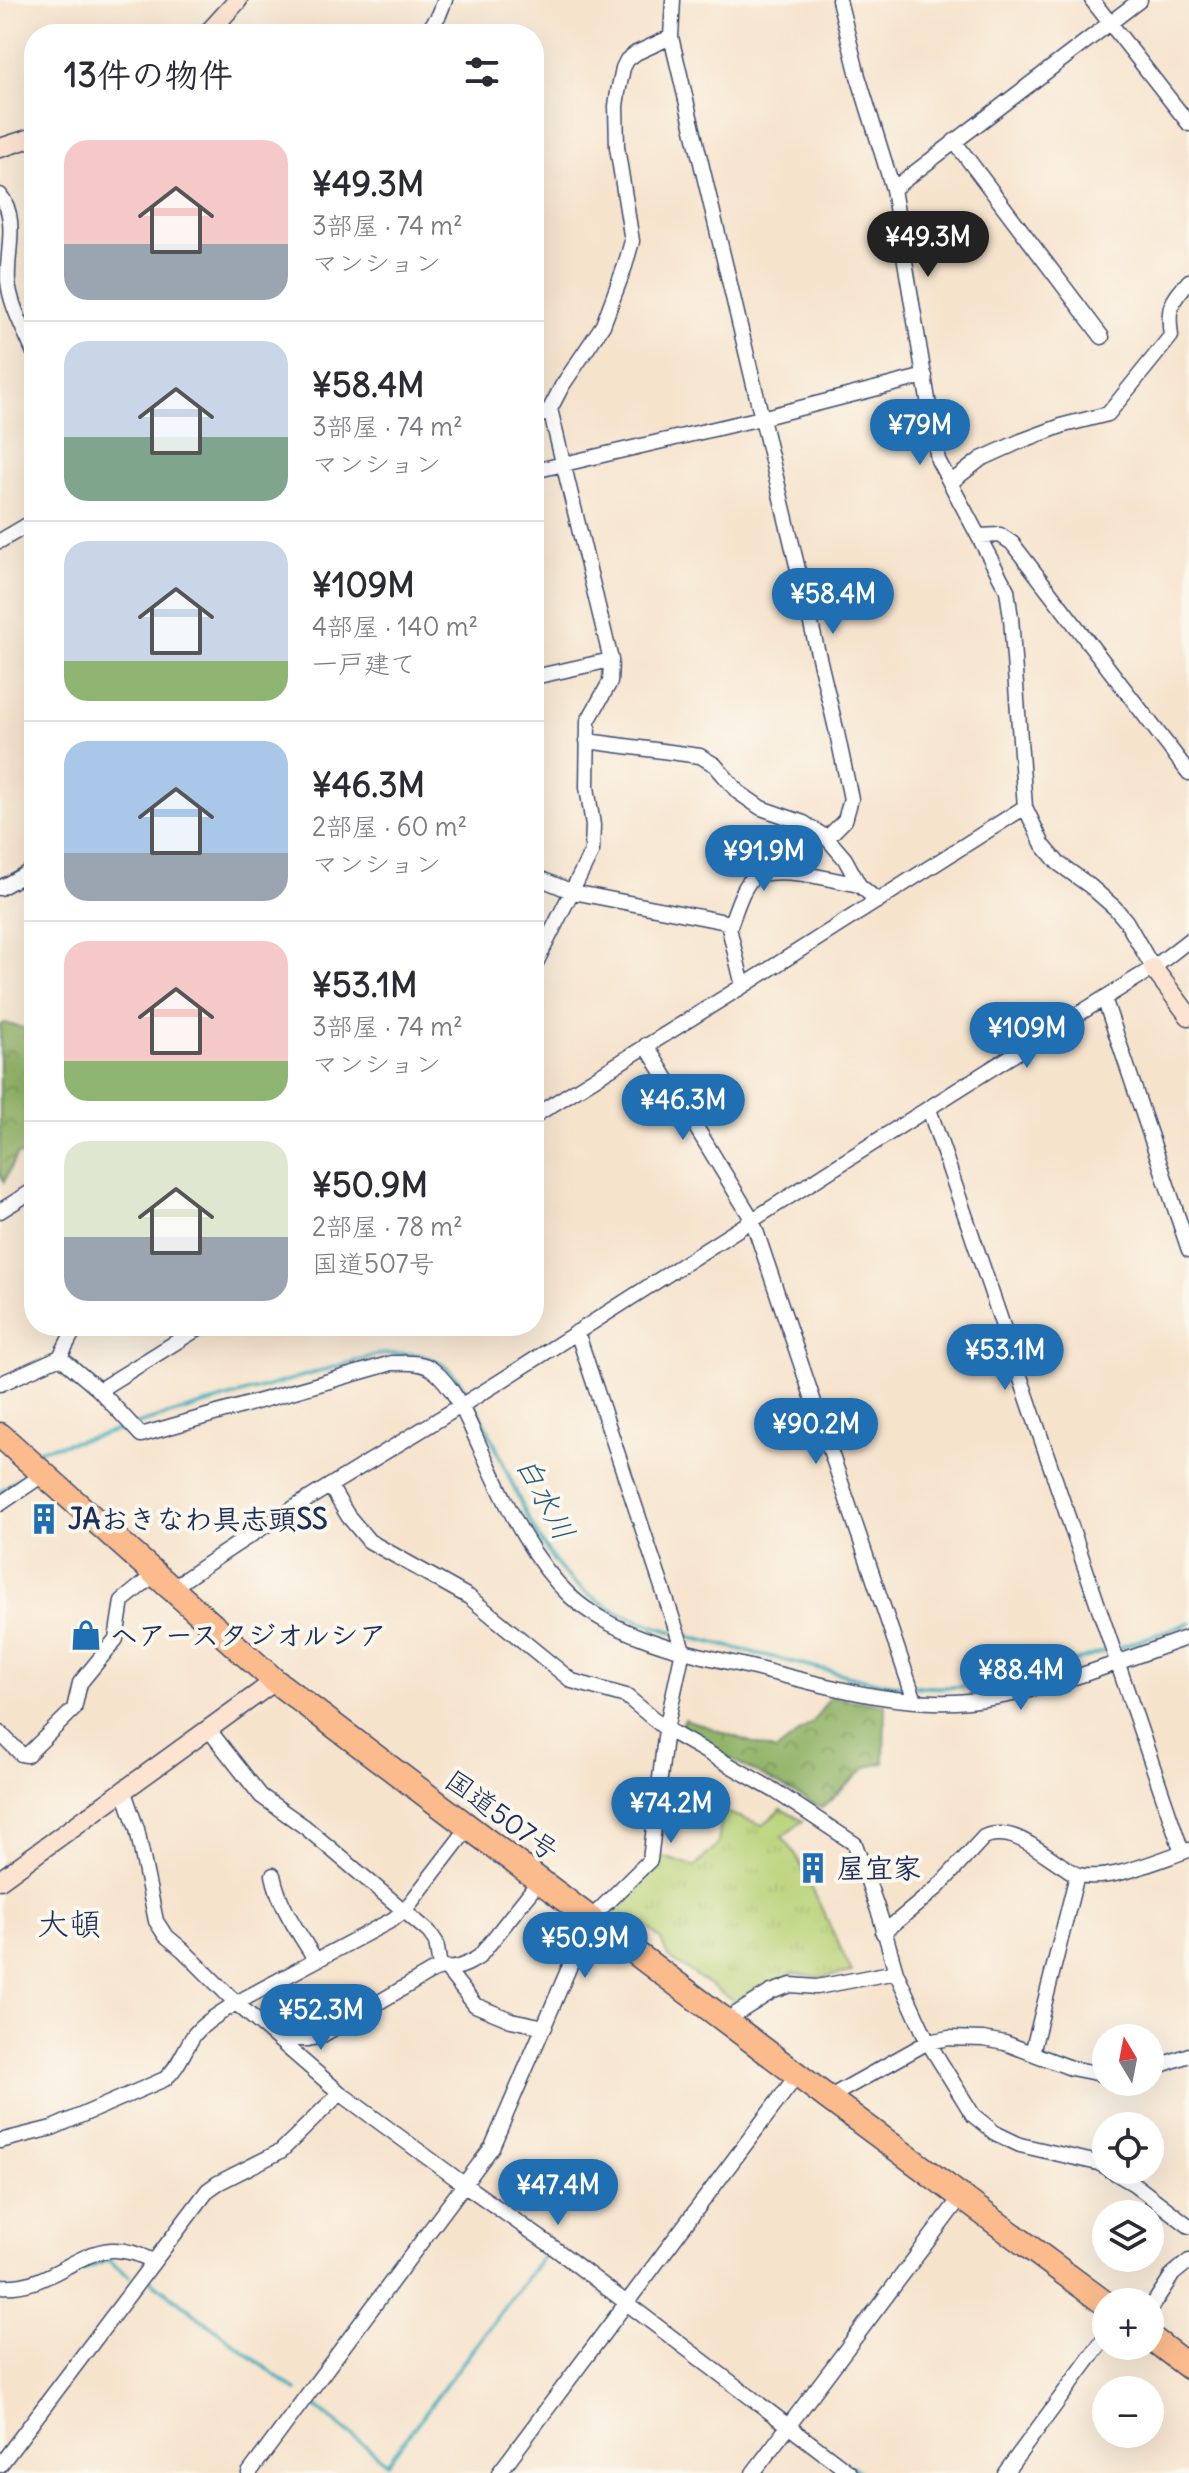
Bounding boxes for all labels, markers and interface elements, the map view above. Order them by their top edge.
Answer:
icon: filters [460,50,504,94]
text: 13件の物件 [64,53,233,96]
text: ¥49.3M [312,162,424,205]
icon: home [128,172,224,268]
text: 3部屋 · 74 m² [312,209,463,242]
pin: ¥49.3M [863,211,993,279]
text: ¥49.3M [885,220,971,253]
text: マンション [312,246,441,279]
text: ¥58.4M [312,363,425,406]
icon: home [128,373,224,469]
pin: ¥79M [873,399,967,467]
text: ¥79M [888,408,952,441]
text: 3部屋 · 74 m² [312,410,463,443]
text: マンション [312,447,441,480]
text: ¥109M [312,563,415,606]
pin: ¥58.4M [768,568,898,636]
icon: home [128,573,224,669]
text: ¥58.4M [790,577,876,610]
text: 4部屋 · 140 m² [312,610,478,643]
text: 一戸建て [312,647,416,680]
text: ¥46.3M [312,763,425,806]
icon: home [128,773,224,869]
text: 2部屋 · 60 m² [312,810,467,843]
pin: ¥91.9M [699,825,829,893]
text: ¥91.9M [723,834,805,867]
text: マンション [312,847,441,880]
text: ¥53.1M [312,963,418,1006]
icon: home [128,973,224,1069]
pin: ¥109M [971,1002,1083,1070]
text: 3部屋 · 74 m² [312,1010,463,1043]
text: ¥109M [988,1011,1066,1044]
text: マンション [312,1047,441,1080]
pin: ¥46.3M [618,1074,748,1142]
text: ¥46.3M [640,1083,726,1116]
text: ¥50.9M [312,1163,428,1206]
icon: home [128,1173,224,1269]
text: 2部屋 · 78 m² [312,1210,463,1243]
text: 国道507号 [312,1247,434,1280]
pin: ¥53.1M [940,1324,1070,1392]
text: ¥53.1M [965,1333,1045,1366]
pin: ¥90.2M [751,1398,881,1466]
text: ¥90.2M [772,1407,860,1440]
water label: 白水川 [508,1449,584,1547]
place label: JAおきなわ具志頭SS [68,1501,328,1537]
building icon: JAおきなわ具志頭SS [27,1502,61,1536]
place label: ヘアースタジオルシア [110,1617,387,1653]
shop icon: ヘアースタジオルシア [69,1618,103,1652]
pin: ¥88.4M [956,1644,1086,1712]
text: ¥88.4M [978,1653,1064,1686]
street label: 国道507号 [438,1762,566,1868]
pin: ¥74.2M [606,1777,736,1845]
text: ¥74.2M [629,1786,713,1819]
place label: 屋宜家 [837,1850,921,1886]
building icon: 屋宜家 [796,1851,830,1885]
district label: 大頓 [37,1903,101,1944]
pin: ¥50.9M [520,1912,650,1980]
text: ¥50.9M [541,1921,629,1954]
pin: ¥52.3M [256,1984,386,2052]
text: ¥52.3M [278,1993,364,2026]
north arrow [1092,2024,1164,2096]
map controls [1092,2024,1164,2448]
button: locate [1092,2112,1164,2184]
pin: ¥47.4M [493,2159,623,2227]
text: ¥47.4M [516,2168,600,2201]
button: layers [1092,2200,1164,2272]
button: + [1092,2288,1164,2360]
button: − [1092,2376,1164,2448]

